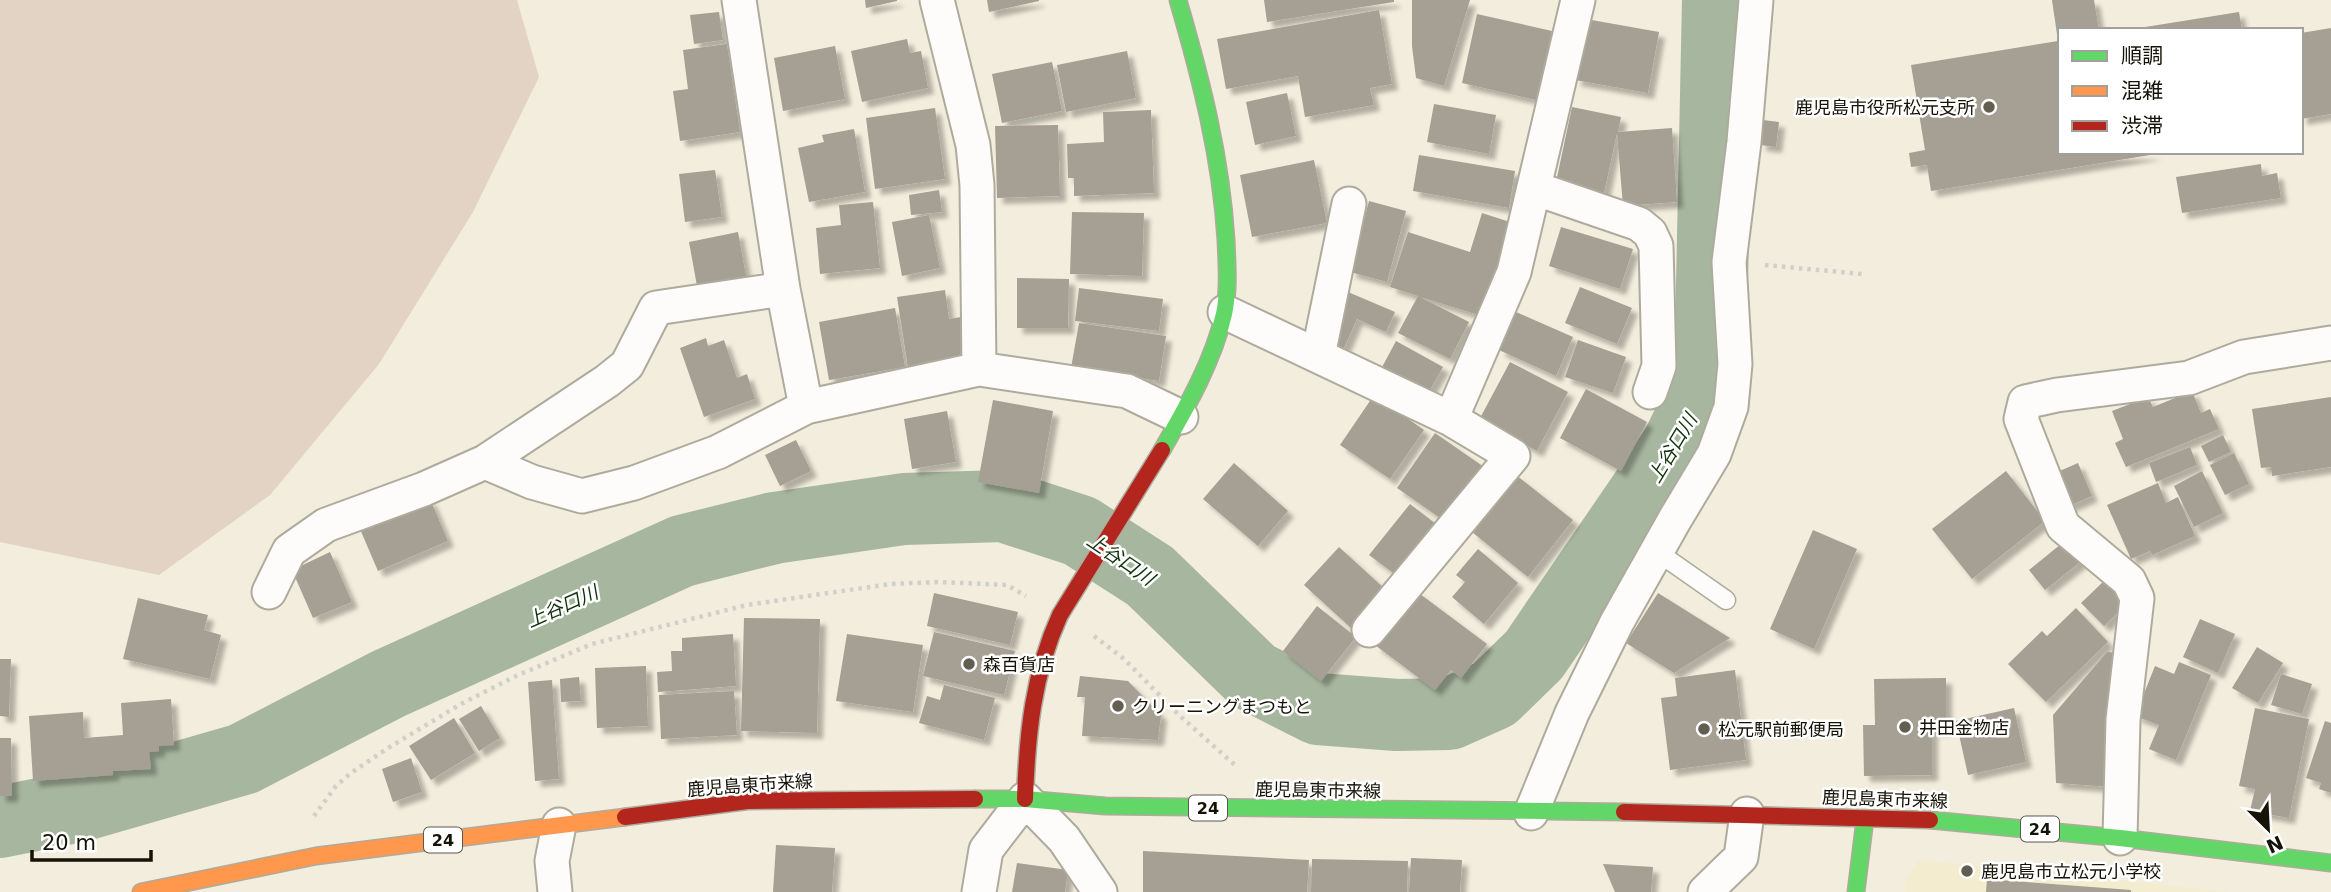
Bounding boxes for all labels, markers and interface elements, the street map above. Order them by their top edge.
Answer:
legend [2058,28,2303,154]
text: 順調 [2121,44,2163,68]
text: 混雑 [2121,79,2163,103]
place label: 鹿児島市役所松元支所 [1795,97,1975,118]
marker: 鹿児島市役所松元支所 [1981,99,1997,115]
text: 渋滞 [2121,114,2163,138]
water label: 上谷口川 [1643,408,1702,486]
water label: 上谷口川 [1083,529,1160,590]
water label: 上谷口川 [523,580,603,632]
place label: 森百貨店 [983,654,1055,675]
marker: 森百貨店 [961,656,977,672]
place label: クリーニングまつもと [1132,696,1312,717]
marker: クリーニングまつもと [1110,698,1126,714]
place label: 井田金物店 [1919,717,2009,738]
place label: 松元駅前郵便局 [1718,719,1844,740]
marker: 井田金物店 [1897,719,1913,735]
marker: 松元駅前郵便局 [1696,721,1712,737]
street label: 鹿児島東市来線 [686,770,814,800]
street label: 鹿児島東市来線 [1255,778,1381,802]
street label: 鹿児島東市来線 [1822,786,1948,812]
north arrow [2233,794,2303,864]
road number: 24 [1189,796,1227,820]
road number: 24 [2021,816,2059,842]
scale bar [32,818,150,862]
road number: 24 [424,828,462,852]
text: 20 m [42,831,96,855]
text: N [2263,831,2287,858]
place label: 鹿児島市立松元小学校 [1981,861,2161,882]
marker: 鹿児島市立松元小学校 [1959,863,1975,879]

